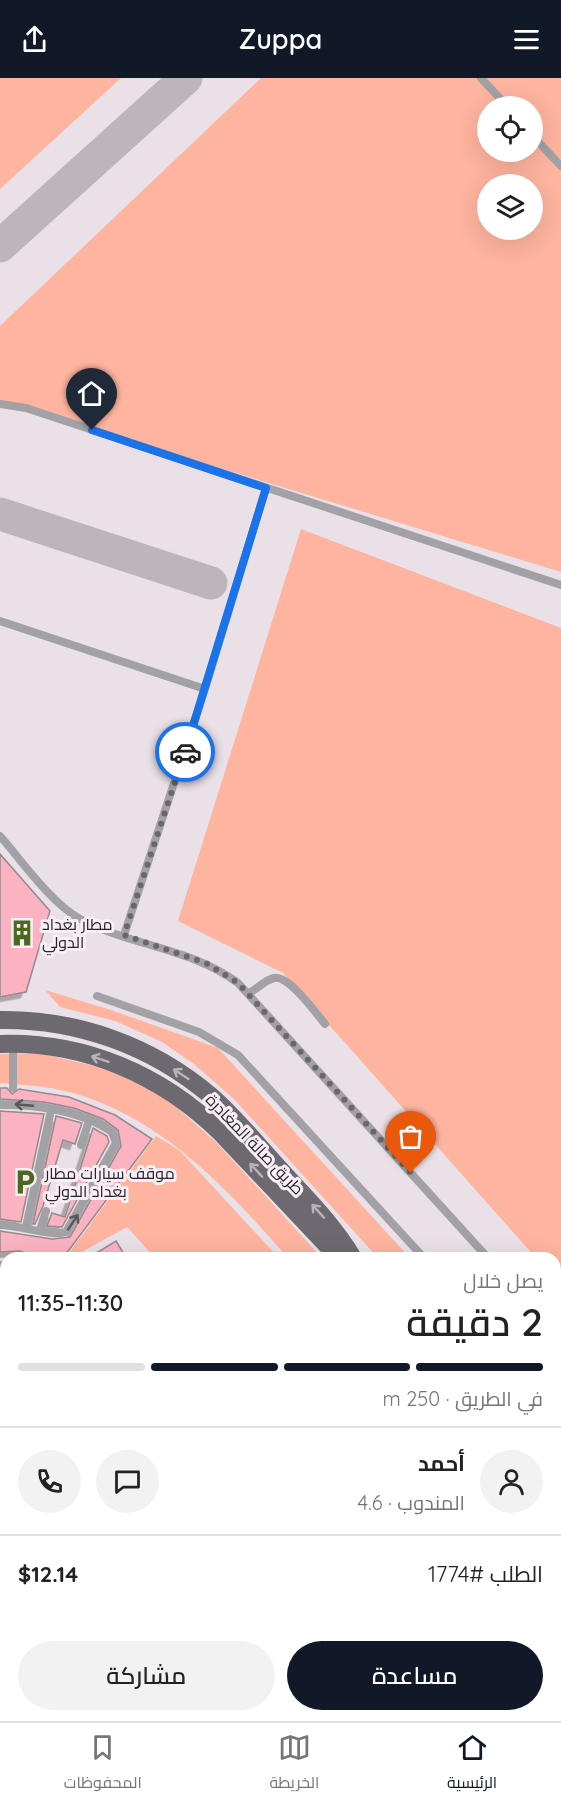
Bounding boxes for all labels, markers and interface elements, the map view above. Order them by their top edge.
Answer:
text: Zuppa [239,22,322,56]
icon: share [18,23,51,56]
icon: menu [510,23,543,56]
map controls [477,96,543,240]
button: locate [477,96,543,162]
button: layers [477,174,543,240]
pin [66,368,117,430]
icon: home [75,377,108,410]
courier [155,722,215,782]
icon: car [169,736,202,769]
place label: مطار بغداد الدولي [42,914,113,956]
building icon: مطار بغداد الدولي [7,918,37,948]
one-way arrow [91,1052,110,1063]
one-way arrow [173,1068,190,1080]
street label: طريق صالة المغادرة [201,1089,308,1199]
one-way arrow [15,1099,35,1110]
pin [385,1111,436,1173]
icon: bag [394,1120,427,1153]
place label: موقف سيارات مطار بغداد الدولي [44,1163,175,1205]
one-way arrow [249,1163,263,1178]
parking icon: موقف سيارات مطار بغداد الدولي [10,1167,40,1197]
one-way arrow [311,1204,325,1219]
one-way arrow [67,1214,79,1231]
text: يصل خلال [463,1268,543,1293]
text: 11:30–11:35 [18,1289,123,1317]
text: 2 دقيقة [406,1297,543,1346]
text: في الطريق · 250 m [383,1386,543,1411]
text: أحمد [418,1449,465,1477]
button: phone [18,1450,81,1513]
button: chat [96,1450,159,1513]
button: person [480,1450,543,1513]
text: المندوب · 4.6 [358,1490,465,1515]
text: $12.14 [18,1560,78,1588]
text: الطلب #1774 [428,1560,543,1588]
button: مشاركة [18,1641,275,1710]
button: مساعدة [287,1641,543,1710]
tab: المحفوظات [64,1731,142,1797]
tab: الخريطة [269,1731,319,1797]
tab: الرئيسية [447,1731,497,1797]

